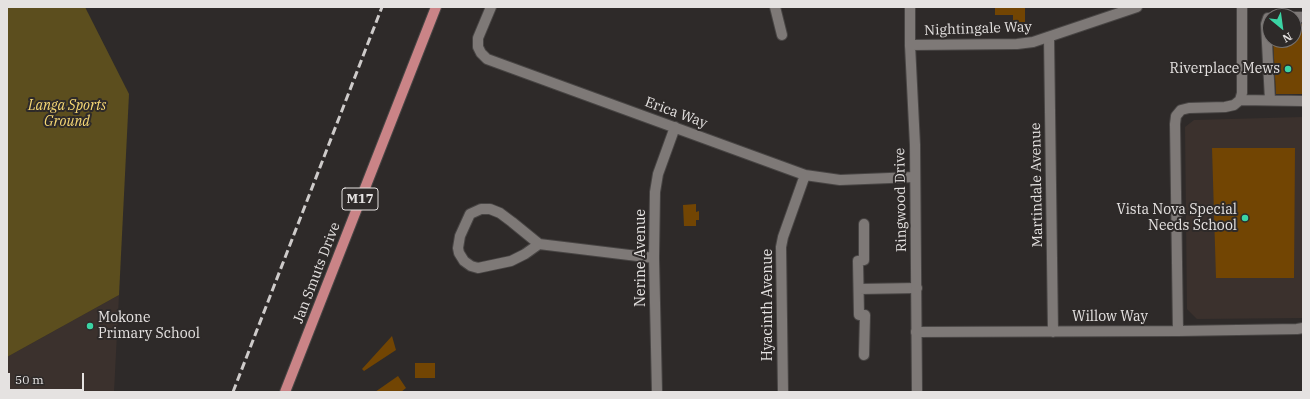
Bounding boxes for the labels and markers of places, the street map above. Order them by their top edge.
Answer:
place label: Riverplace Mews [1169,61,1280,77]
marker: Riverplace Mews [1283,64,1293,74]
place label: Vista Nova Special Needs School [1116,202,1237,234]
marker: Vista Nova Special Needs School [1240,213,1250,223]
place label: Mokone Primary School [98,310,200,342]
marker: Mokone Primary School [85,321,95,331]

